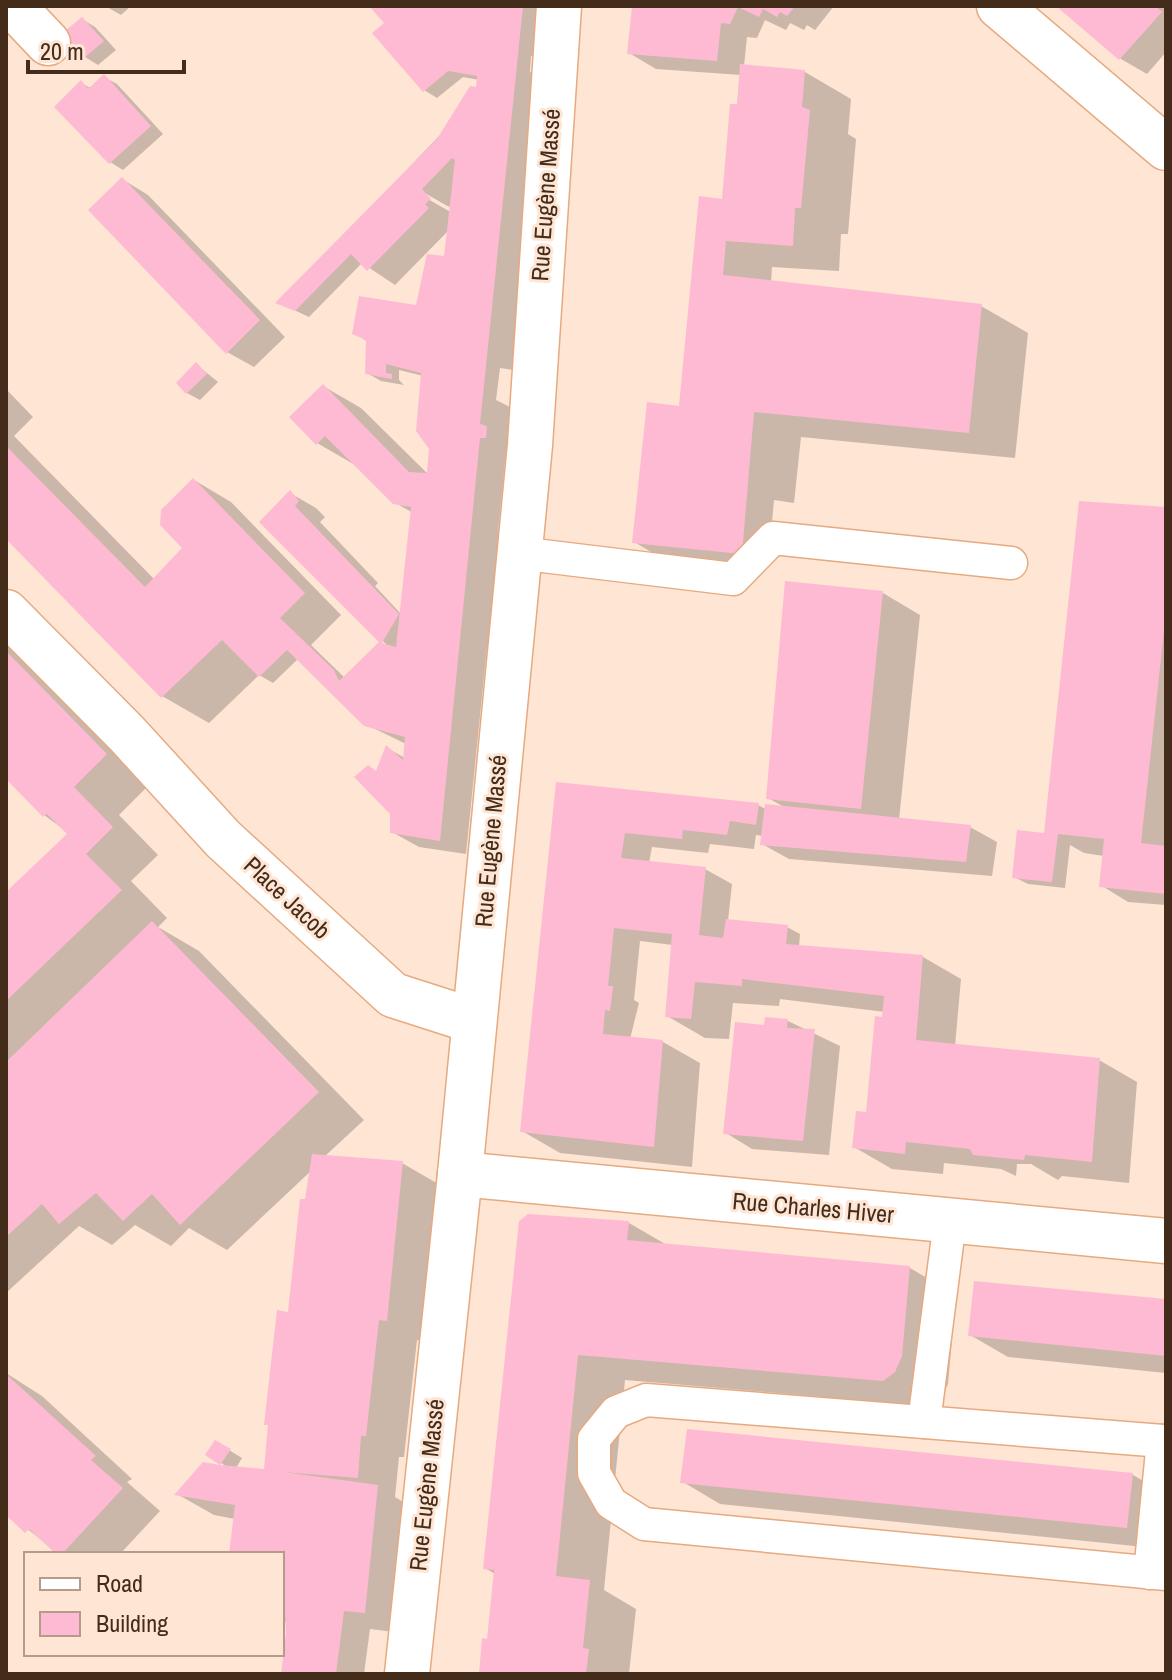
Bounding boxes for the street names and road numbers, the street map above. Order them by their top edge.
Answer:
street label: Rue Eugène Massé [523,108,567,282]
street label: Rue Eugène Massé [467,753,513,928]
street label: Place Jacob [238,849,338,946]
street label: Rue Charles Hiver [731,1184,896,1230]
street label: Rue Eugène Massé [401,1397,451,1573]

